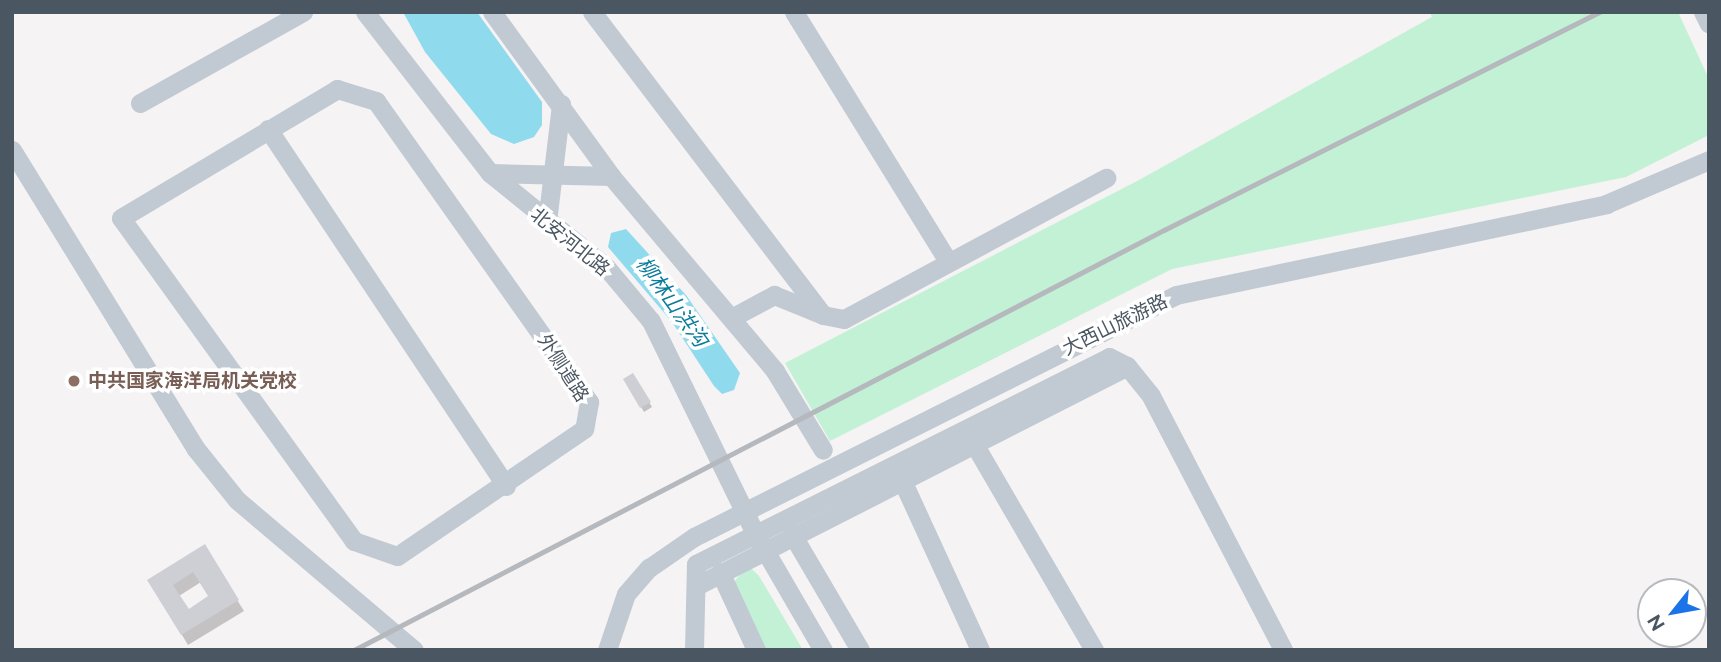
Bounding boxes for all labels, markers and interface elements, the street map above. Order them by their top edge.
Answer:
street label: 北安河北路 [526,203,614,281]
water label: 柳林山洪沟 [631,252,713,352]
street label: 大西山旅游路 [1059,290,1171,360]
street label: 外侧道路 [533,330,593,406]
place label: 中共国家海洋局机关党校 [88,370,297,392]
marker: 中共国家海洋局机关党校 [66,373,82,389]
north arrow [1637,578,1707,648]
text: N [1643,611,1669,635]

